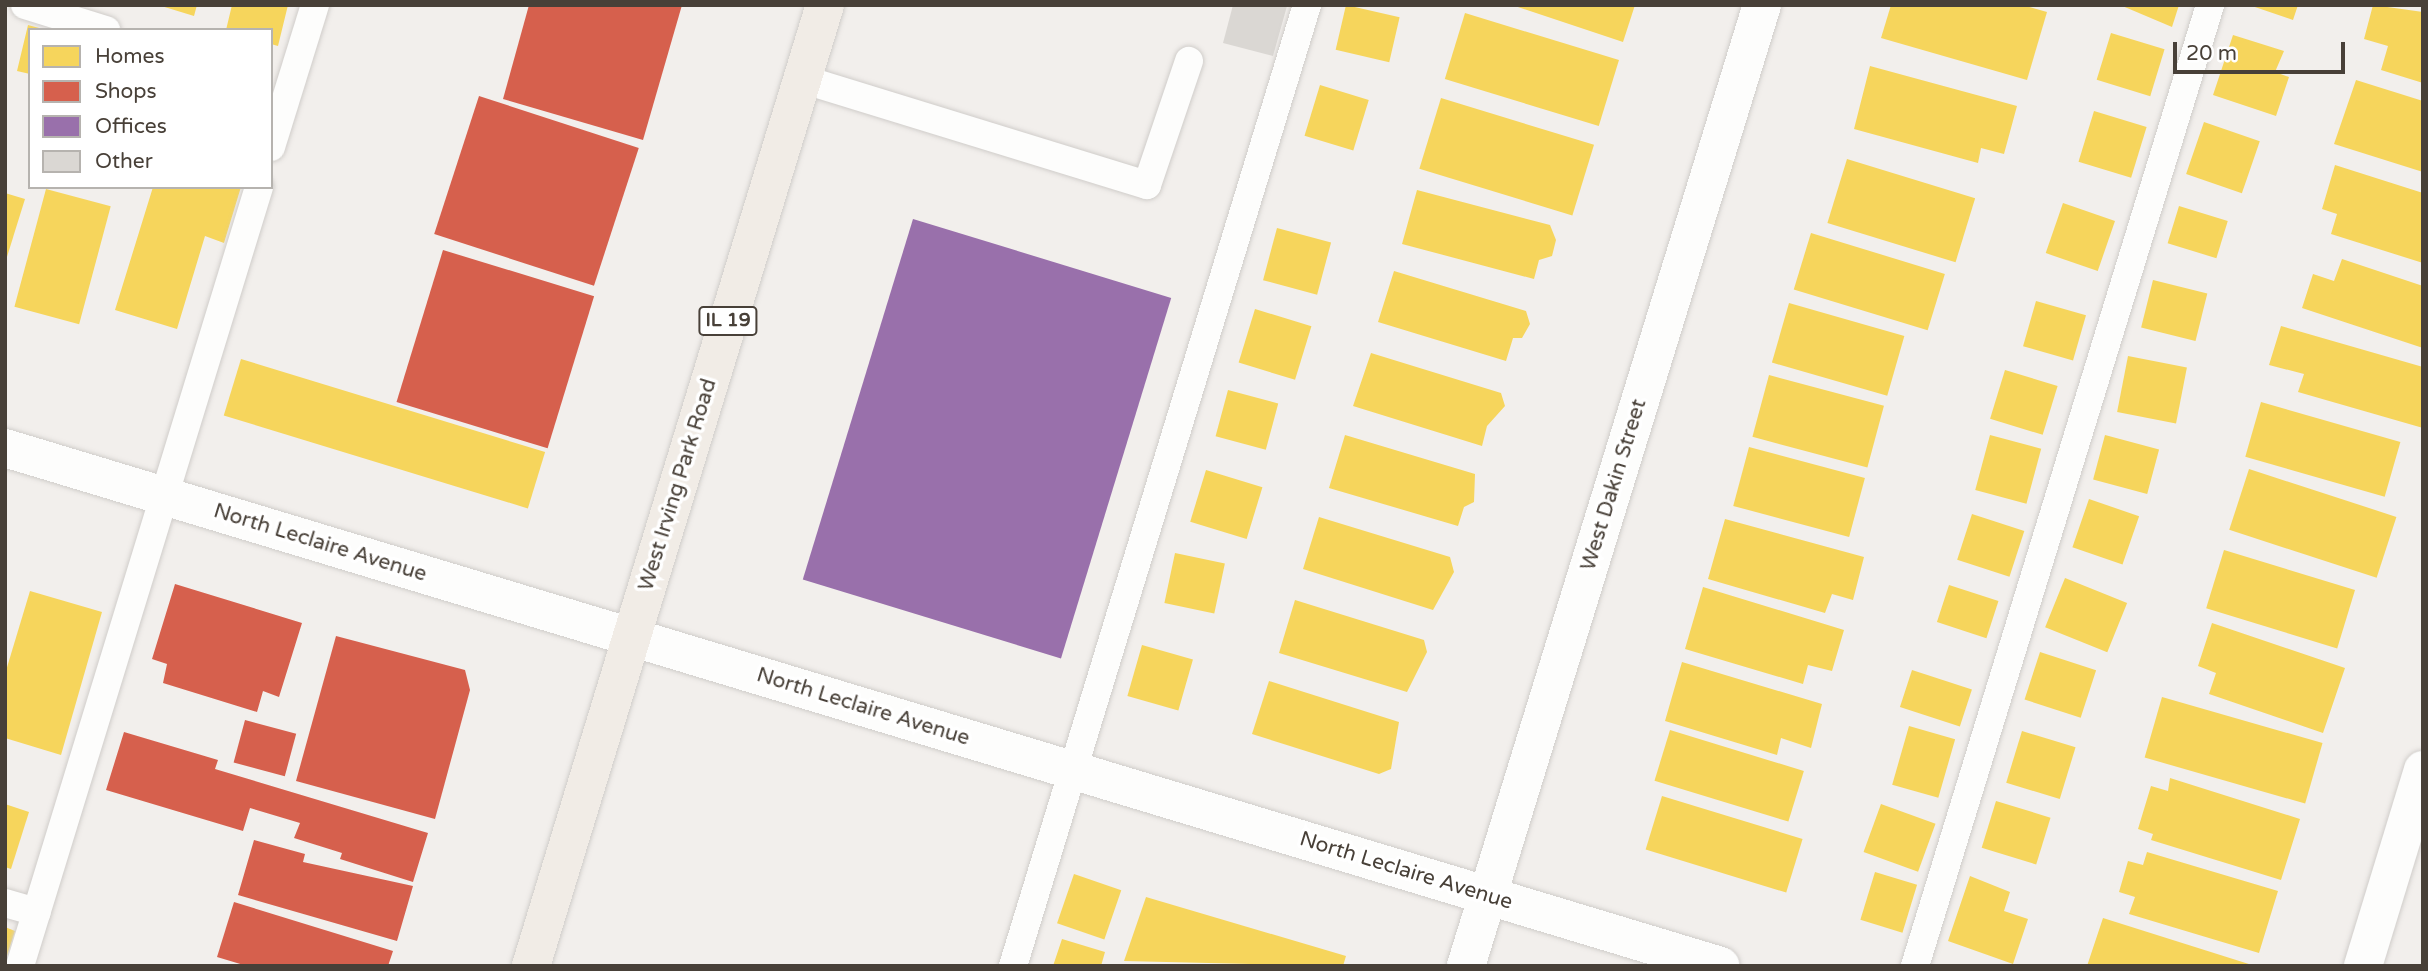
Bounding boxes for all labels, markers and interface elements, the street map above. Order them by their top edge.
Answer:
legend [28,28,273,189]
scale bar [2176,28,2348,72]
text: 20 m [2186,41,2237,66]
text: Homes [95,44,165,69]
text: Shops [95,79,157,104]
text: Offices [95,114,167,139]
text: Other [95,149,153,174]
road number: IL 19 [698,306,758,336]
street label: West Irving Park Road [634,376,722,594]
street label: West Dakin Street [1576,396,1652,574]
street label: North Leclaire Avenue [210,499,430,587]
street label: North Leclaire Avenue [753,663,973,751]
street label: North Leclaire Avenue [1296,827,1516,915]

